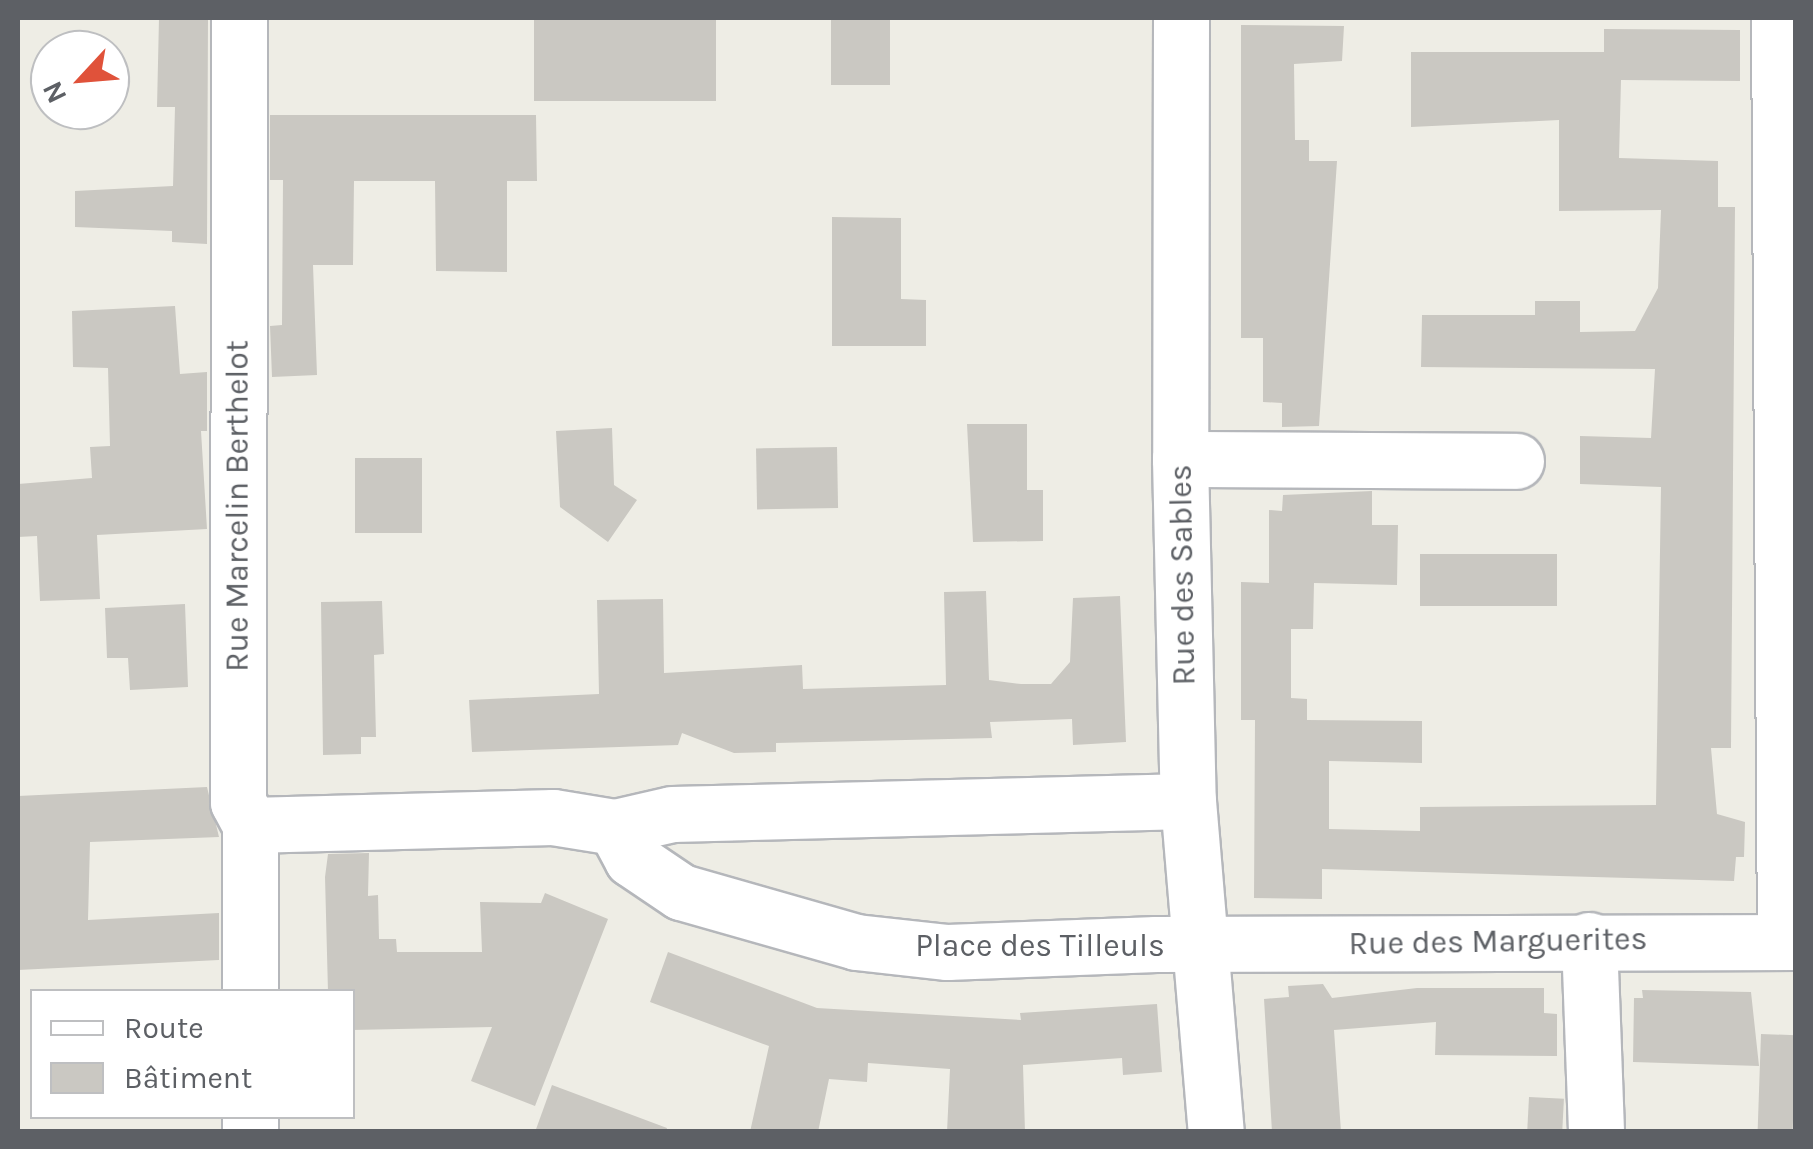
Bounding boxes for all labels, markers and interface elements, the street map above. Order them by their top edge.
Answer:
north arrow [30,30,130,130]
text: N [35,76,74,109]
street label: Rue Marcelin Berthelot [219,340,257,672]
street label: Rue des Sables [1162,464,1204,686]
street label: Rue des Marguerites [1348,920,1648,964]
street label: Place des Tilleuls [915,927,1165,965]
legend [30,989,355,1119]
text: Route [124,1010,204,1046]
text: Bâtiment [124,1060,252,1096]

